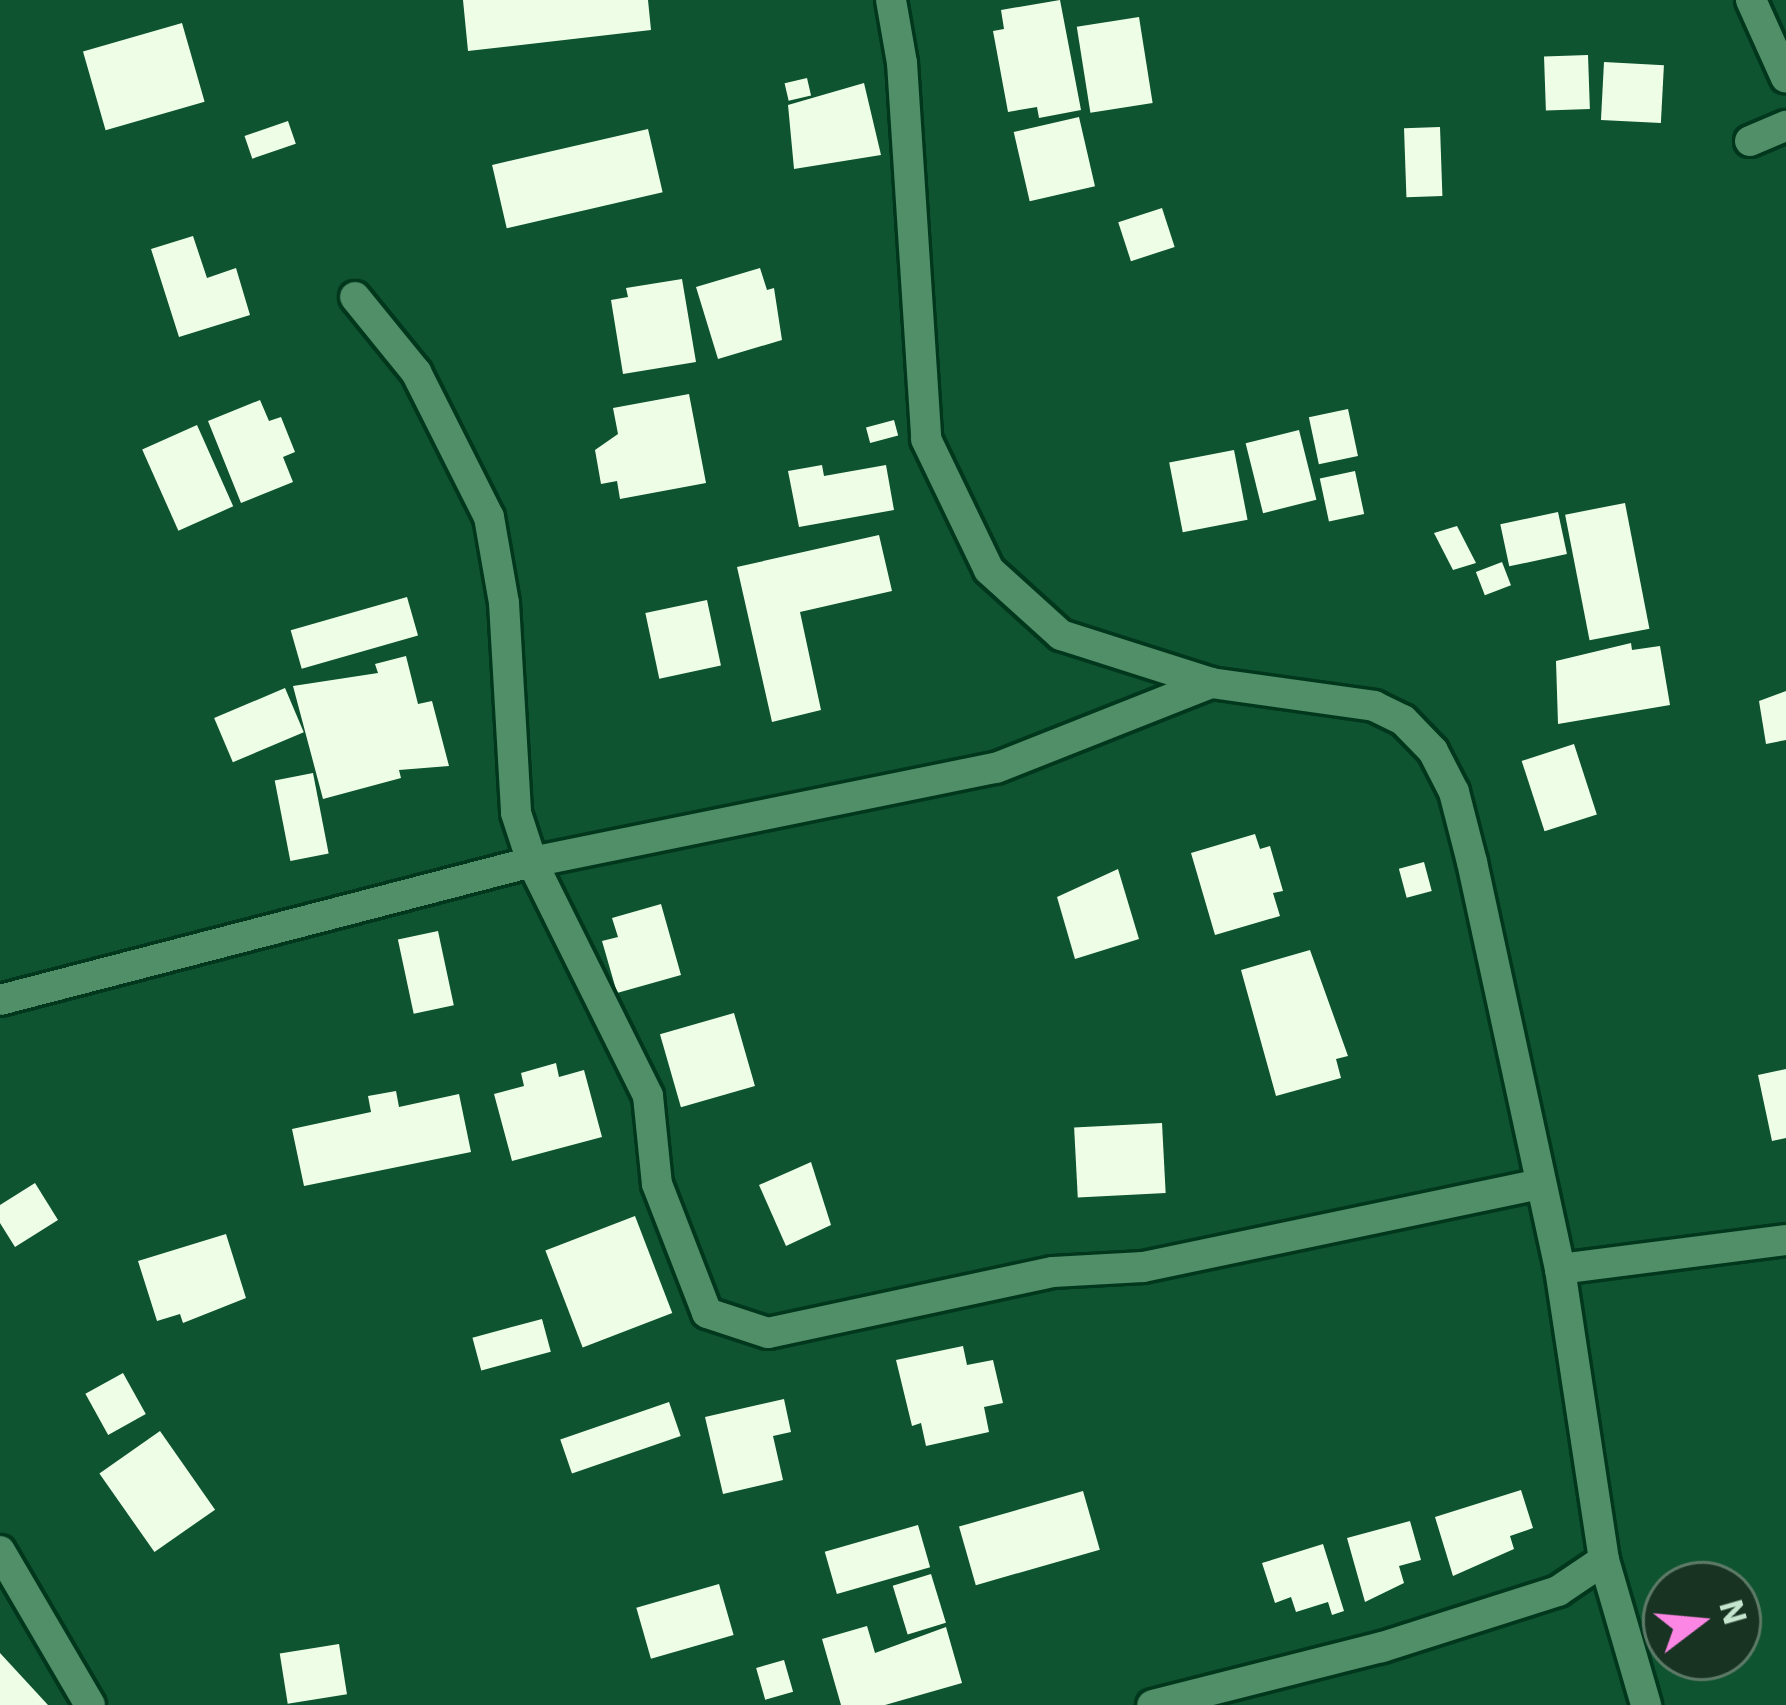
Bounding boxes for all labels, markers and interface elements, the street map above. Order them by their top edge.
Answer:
north arrow [1642,1561,1762,1681]
text: N [1710,1594,1758,1629]

